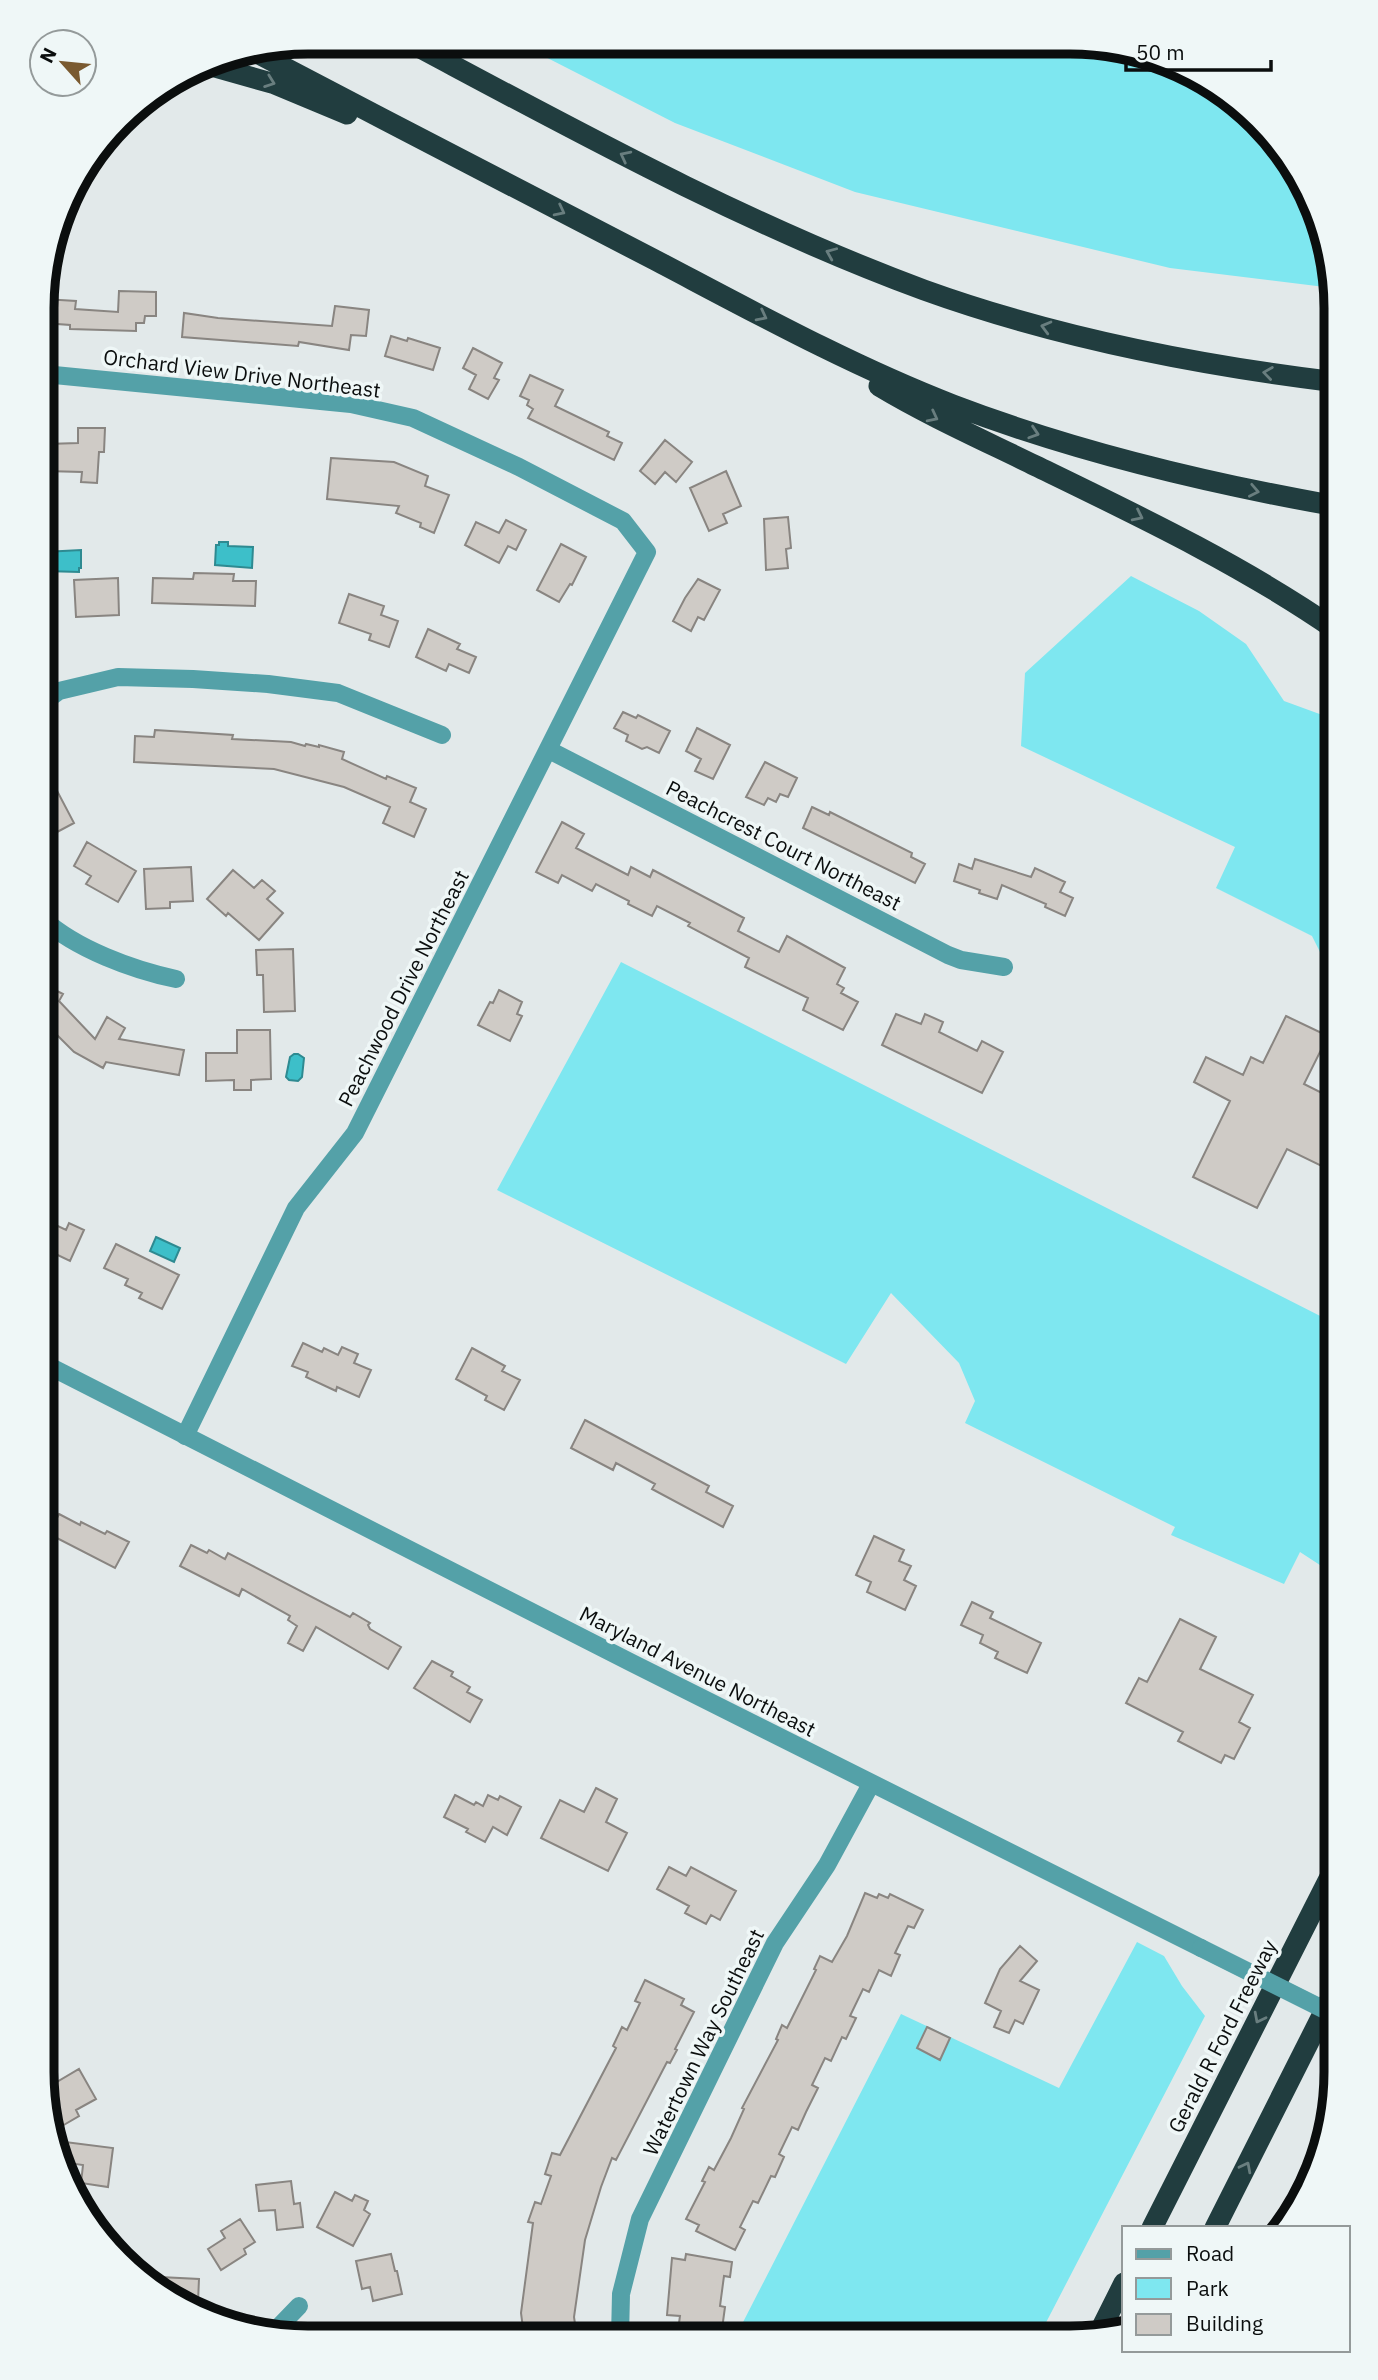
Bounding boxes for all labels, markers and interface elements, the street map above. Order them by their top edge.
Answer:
north arrow [28,28,98,98]
scale bar [1126,28,1271,72]
text: 50 m [1136,38,1185,66]
text: N [34,44,62,67]
one-way arrow [263,74,275,88]
one-way arrow [620,151,632,164]
one-way arrow [553,203,566,216]
one-way arrow [826,247,838,261]
one-way arrow [755,308,767,321]
one-way arrow [1040,321,1052,336]
street label: Orchard View Drive Northeast [102,342,382,404]
one-way arrow [1262,366,1274,381]
one-way arrow [926,409,938,422]
one-way arrow [1027,425,1040,439]
one-way arrow [1248,483,1260,498]
one-way arrow [1131,507,1143,521]
street label: Peachcrest Court Northeast [662,773,906,917]
street label: Peachwood Drive Northeast [331,865,475,1111]
street label: Maryland Avenue Northeast [575,1599,821,1743]
street label: Watertown Way Southeast [636,1924,770,2160]
street label: Gerald R Ford Freeway [1161,1934,1283,2137]
one-way arrow [1253,2011,1267,2024]
one-way arrow [1238,2162,1251,2174]
legend [1122,2226,1350,2352]
text: Road [1186,2239,1234,2267]
text: Park [1186,2274,1229,2302]
text: Building [1186,2309,1263,2337]

